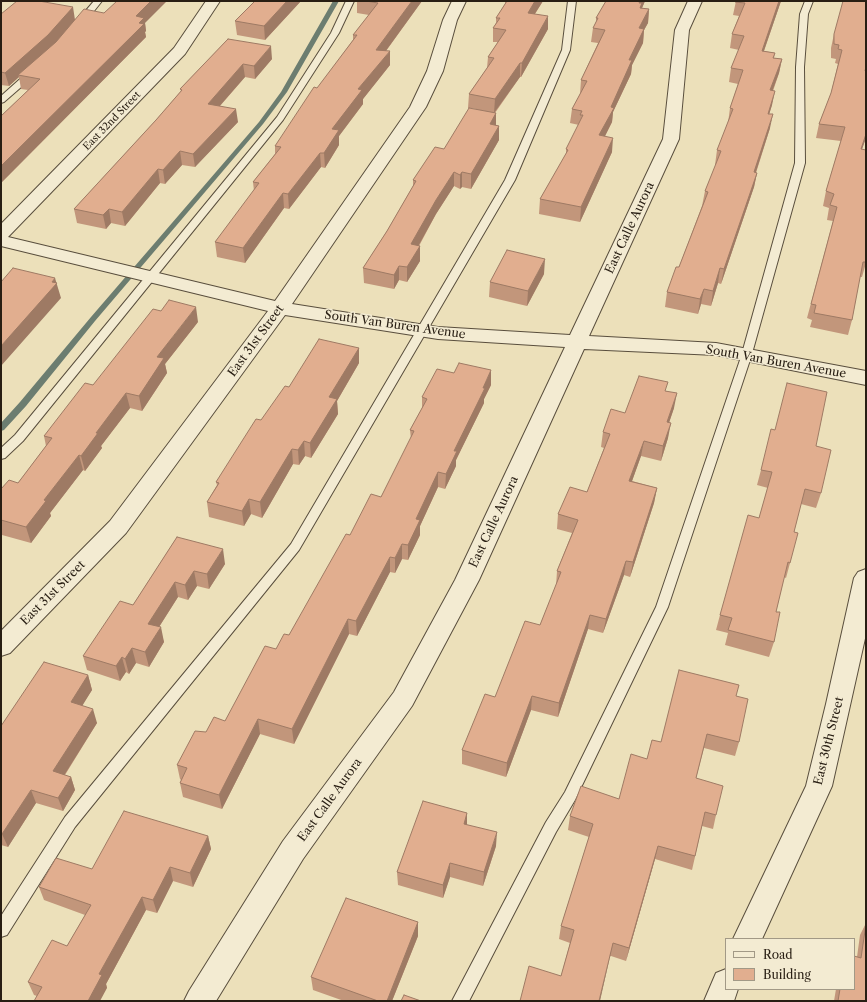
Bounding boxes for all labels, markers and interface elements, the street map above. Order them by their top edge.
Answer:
street label: East 32nd Street [81,89,143,153]
street label: East Calle Aurora [602,180,658,276]
street label: East 31st Street [225,302,287,380]
street label: South Van Buren Avenue [324,308,466,342]
street label: South Van Buren Avenue [705,343,847,381]
street label: East Calle Aurora [466,474,522,570]
street label: East 31st Street [18,558,88,628]
street label: East 30th Street [811,695,847,787]
street label: East Calle Aurora [295,756,365,844]
legend [725,938,855,990]
text: Road [763,947,793,962]
text: Building [763,967,811,982]

